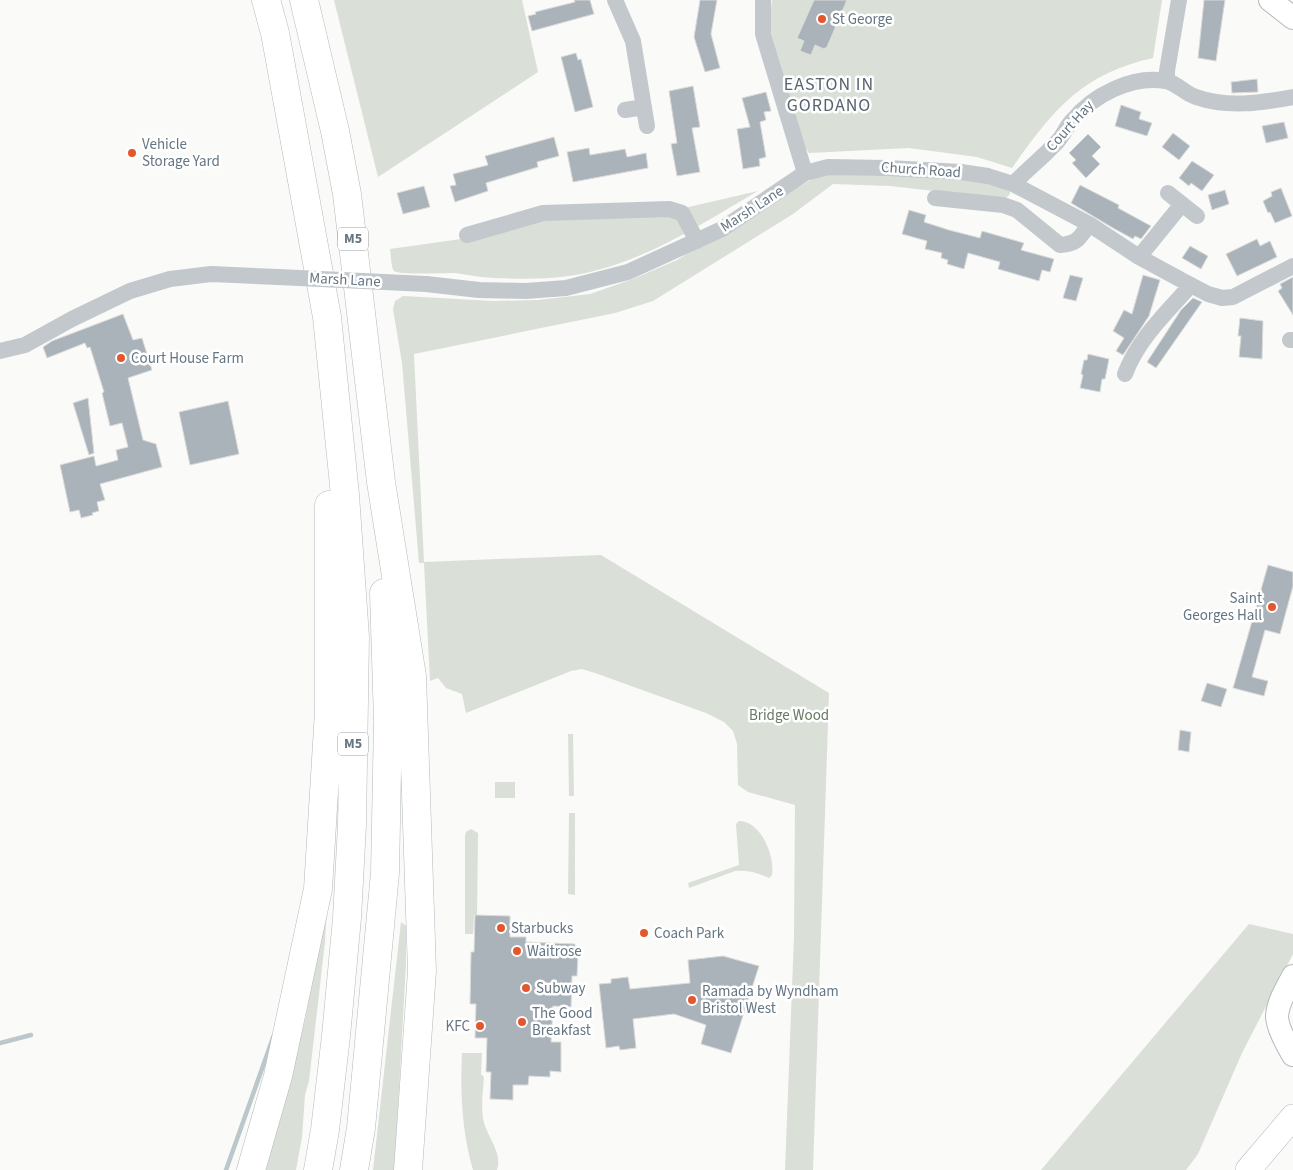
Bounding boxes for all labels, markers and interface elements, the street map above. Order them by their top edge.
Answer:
place label: St George [832,9,892,30]
marker: St George [816,13,828,25]
district label: EASTON IN GORDANO [784,72,874,118]
street label: Court Hay [1041,96,1099,156]
place label: Vehicle Storage Yard [142,134,220,172]
marker: Vehicle Storage Yard [126,147,138,159]
street label: Church Road [880,157,962,183]
street label: Marsh Lane [716,181,788,237]
road number: M5 [338,228,368,250]
street label: Marsh Lane [309,268,381,292]
place label: Court House Farm [131,348,244,369]
marker: Court House Farm [115,352,127,364]
place label: Saint Georges Hall [1183,588,1262,626]
marker: Saint Georges Hall [1266,601,1278,613]
park label: Bridge Wood [749,705,829,726]
road number: M5 [338,732,368,756]
place label: Starbucks [511,918,573,939]
marker: Starbucks [495,922,507,934]
place label: Coach Park [654,923,725,944]
marker: Coach Park [638,927,650,939]
place label: Waitrose [527,941,582,962]
marker: Waitrose [511,945,523,957]
place label: Subway [536,978,586,999]
place label: Ramada by Wyndham Bristol West [702,981,839,1019]
marker: Subway [520,982,532,994]
marker: Ramada by Wyndham Bristol West [686,994,698,1006]
place label: The Good Breakfast [532,1003,592,1041]
place label: KFC [445,1016,470,1037]
marker: The Good Breakfast [516,1016,528,1028]
marker: KFC [474,1020,486,1032]

